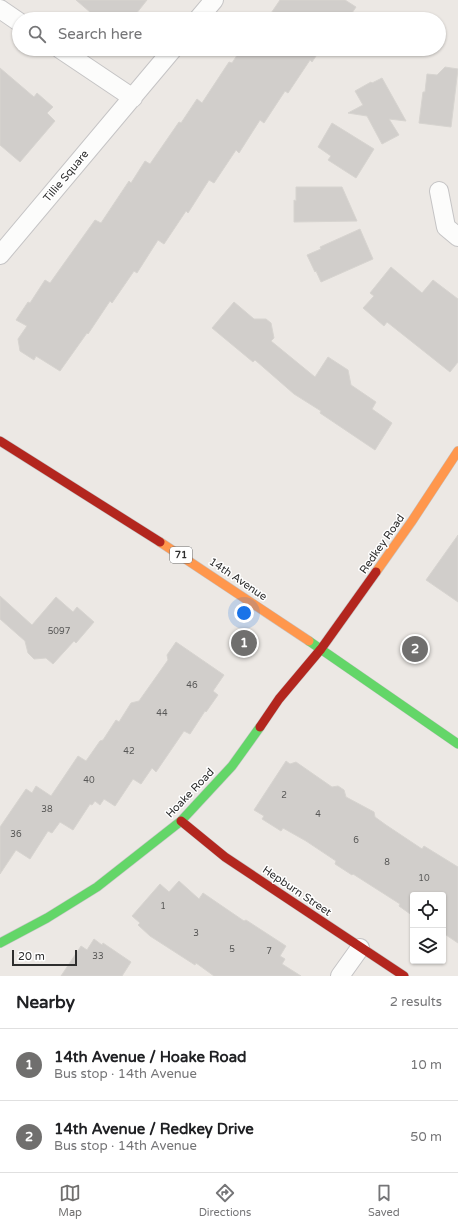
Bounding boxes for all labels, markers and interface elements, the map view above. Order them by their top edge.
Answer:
search box [12,12,446,56]
icon: search [26,23,48,45]
text: Search here [58,25,142,43]
street label: Tillie Square [41,147,91,205]
street label: Redkey Road [357,512,407,576]
road number: 71 [170,547,192,563]
street label: 14th Avenue [207,555,269,603]
your location [234,603,254,623]
house number: 5097 [48,626,71,637]
pin: 1 [231,628,257,658]
pin: 2 [402,634,428,664]
house number: 46 [186,680,198,691]
house number: 44 [156,708,168,719]
house number: 42 [123,746,135,757]
street label: Hoake Road [163,766,217,820]
house number: 40 [83,775,95,786]
house number: 2 [281,790,287,801]
house number: 38 [41,804,53,815]
house number: 4 [315,809,321,820]
house number: 36 [10,829,22,840]
house number: 6 [353,835,359,846]
house number: 8 [384,857,390,868]
street label: Hepburn Street [260,863,334,919]
house number: 10 [418,873,430,884]
map controls [410,892,446,964]
button: locate [410,892,446,928]
house number: 1 [160,901,166,912]
house number: 3 [193,928,199,939]
button: layers [410,928,446,964]
house number: 5 [229,944,235,955]
house number: 7 [266,946,272,957]
scale bar [12,948,77,967]
text: 20 m [18,950,45,963]
house number: 33 [92,951,104,962]
text: Nearby [16,992,75,1013]
text: 2 results [390,994,442,1010]
text: 14th Avenue / Hoake Road [54,1048,247,1066]
text: 1 [25,1057,33,1073]
text: 10 m [410,1057,442,1073]
text: Bus stop · 14th Avenue [54,1066,197,1082]
text: 14th Avenue / Redkey Drive [54,1120,254,1138]
text: 2 [25,1129,33,1145]
text: 50 m [410,1129,442,1145]
text: Bus stop · 14th Avenue [54,1138,197,1154]
tab: Map [58,1182,82,1219]
tab: Directions [199,1182,251,1219]
tab: Saved [368,1182,400,1219]

